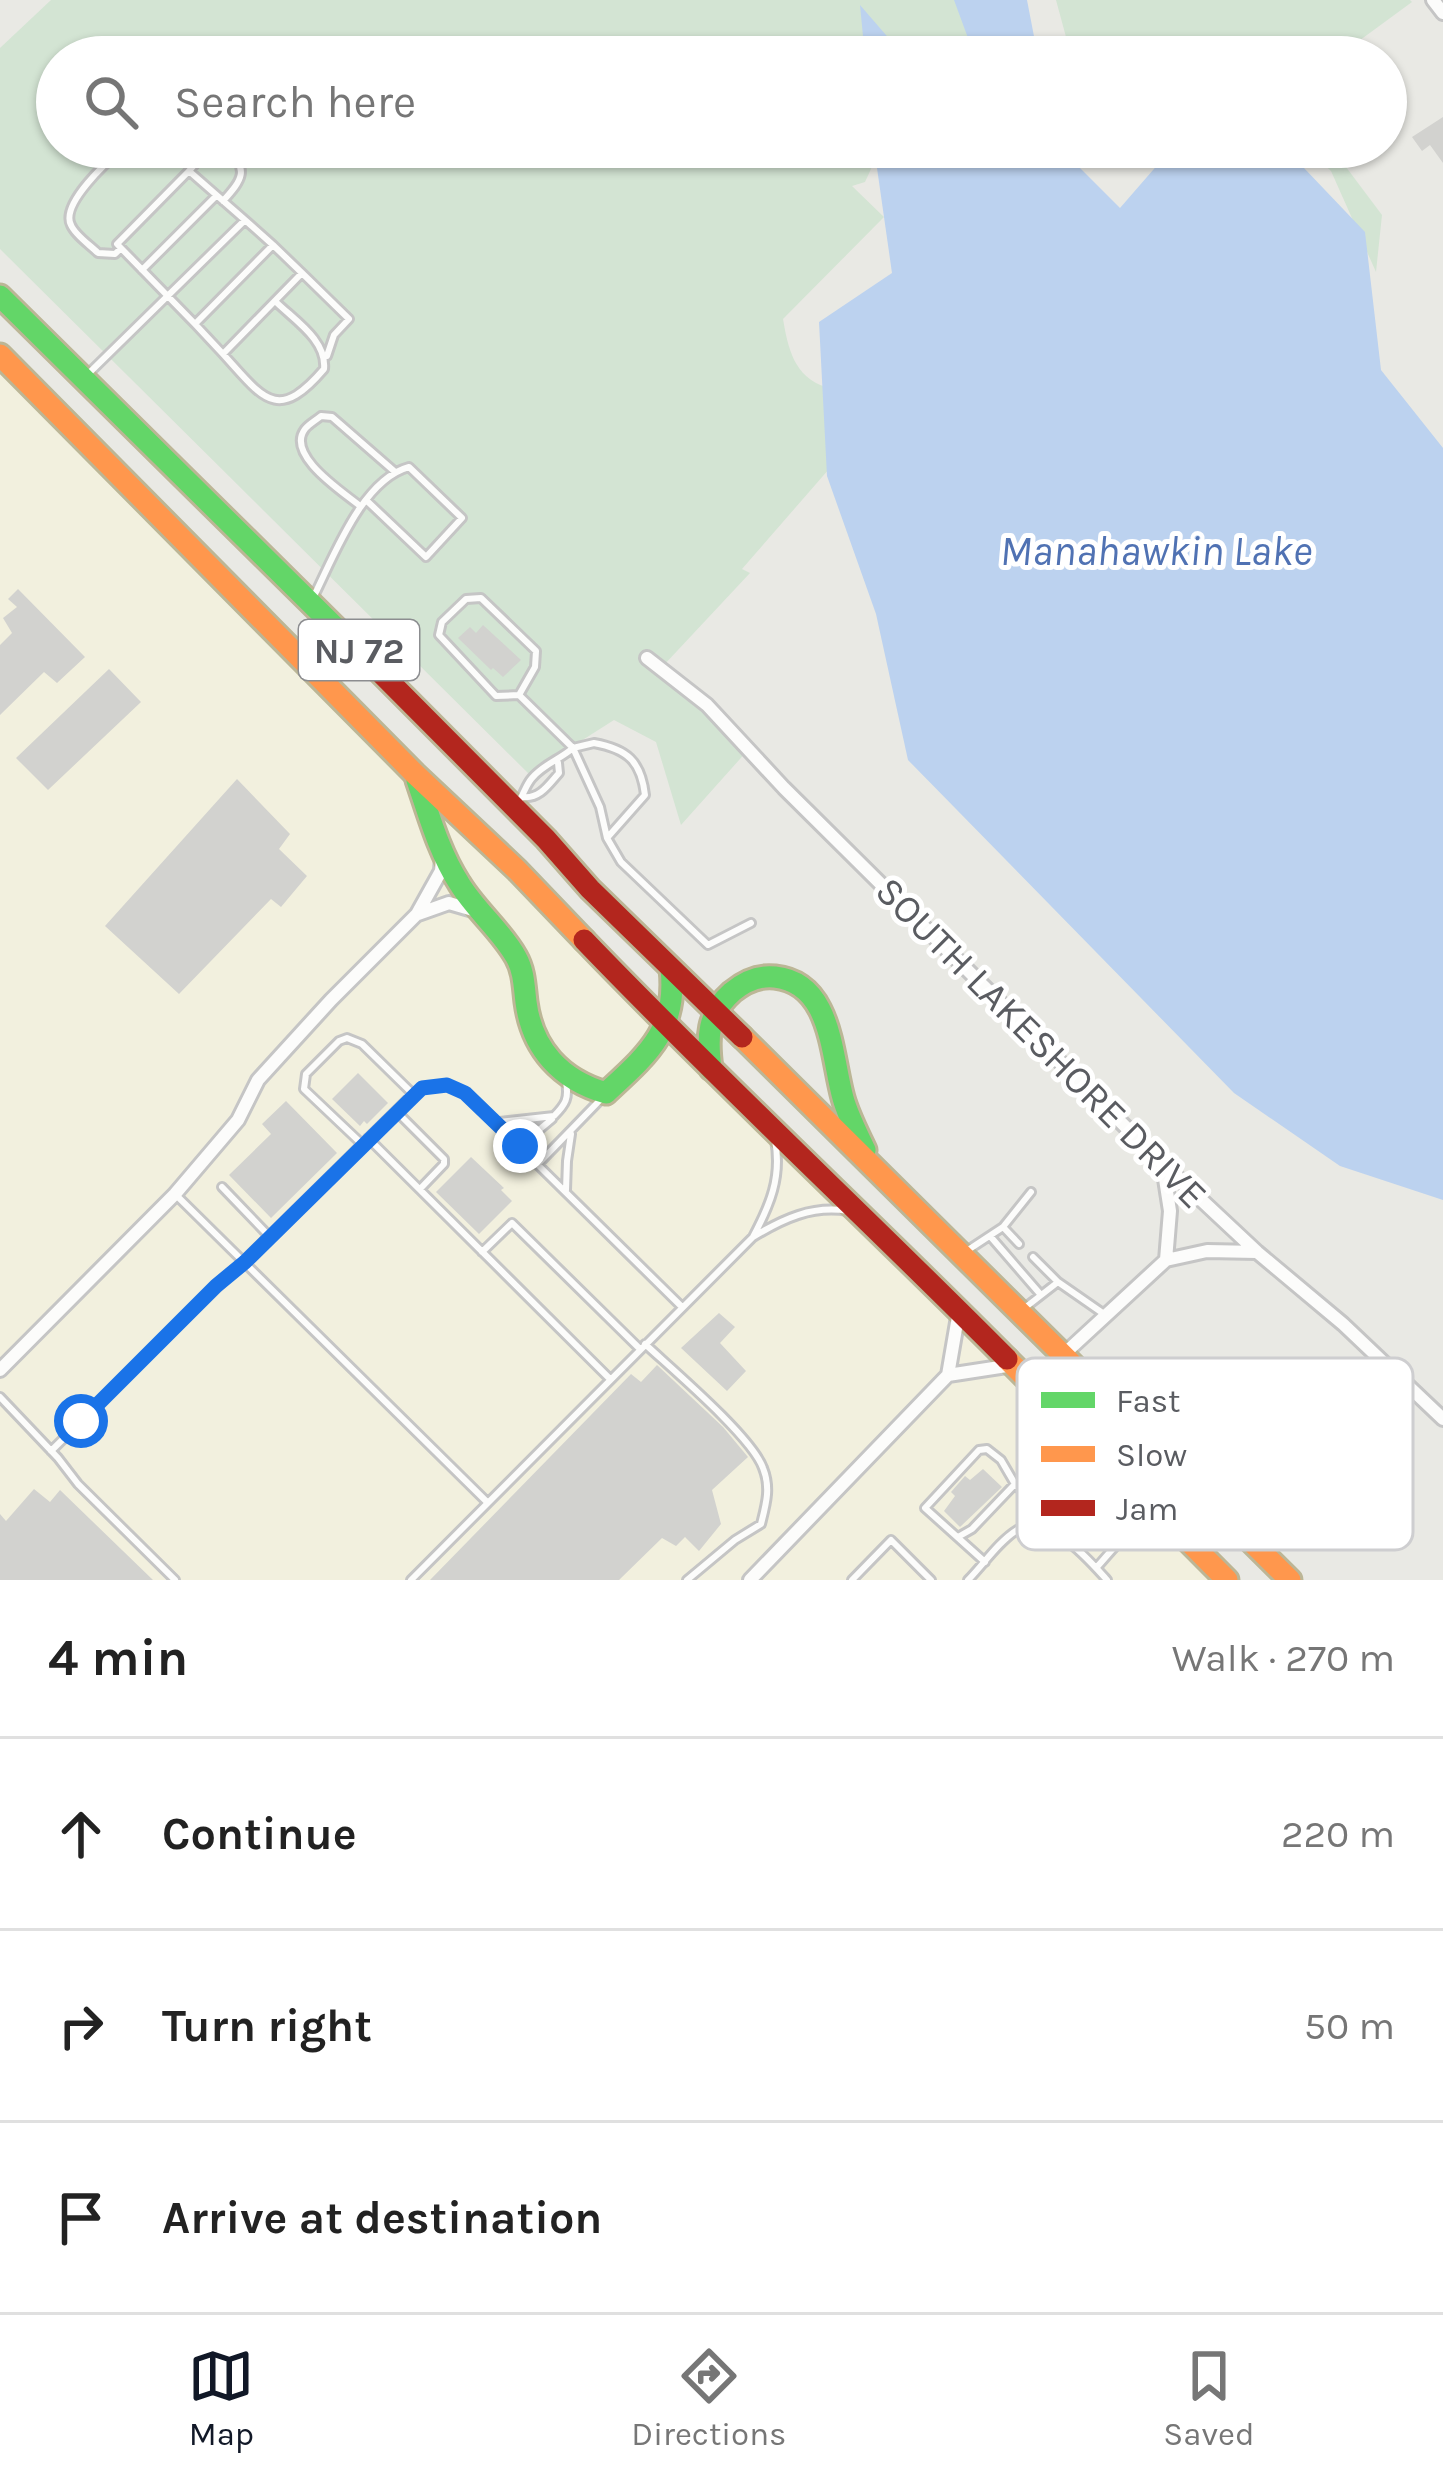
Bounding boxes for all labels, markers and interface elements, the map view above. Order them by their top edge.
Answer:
search box [36,36,1407,168]
icon: search [78,69,144,135]
text: Search here [174,76,416,128]
water label: Manahawkin Lake [1000,526,1312,576]
road number: NJ 72 [299,620,419,680]
street label: SOUTH LAKESHORE DRIVE [866,867,1217,1218]
route end [493,1119,547,1173]
legend [1017,1358,1413,1550]
text: Fast [1116,1382,1180,1420]
route start [54,1394,108,1448]
text: Slow [1116,1436,1187,1474]
text: Jam [1116,1490,1178,1528]
text: 4 min [48,1628,188,1688]
text: Walk · 270 m [1172,1635,1395,1681]
icon: ahead [48,1801,114,1867]
text: Continue [162,1808,357,1860]
text: 220 m [1281,1811,1395,1857]
icon: right [48,1993,114,2059]
text: Turn right [162,2000,372,2052]
text: 50 m [1304,2003,1395,2049]
icon: arrive [48,2185,114,2251]
text: Arrive at destination [162,2192,602,2244]
tab: Map [188,2343,254,2453]
tab: Directions [631,2343,786,2453]
tab: Saved [1163,2343,1255,2453]

